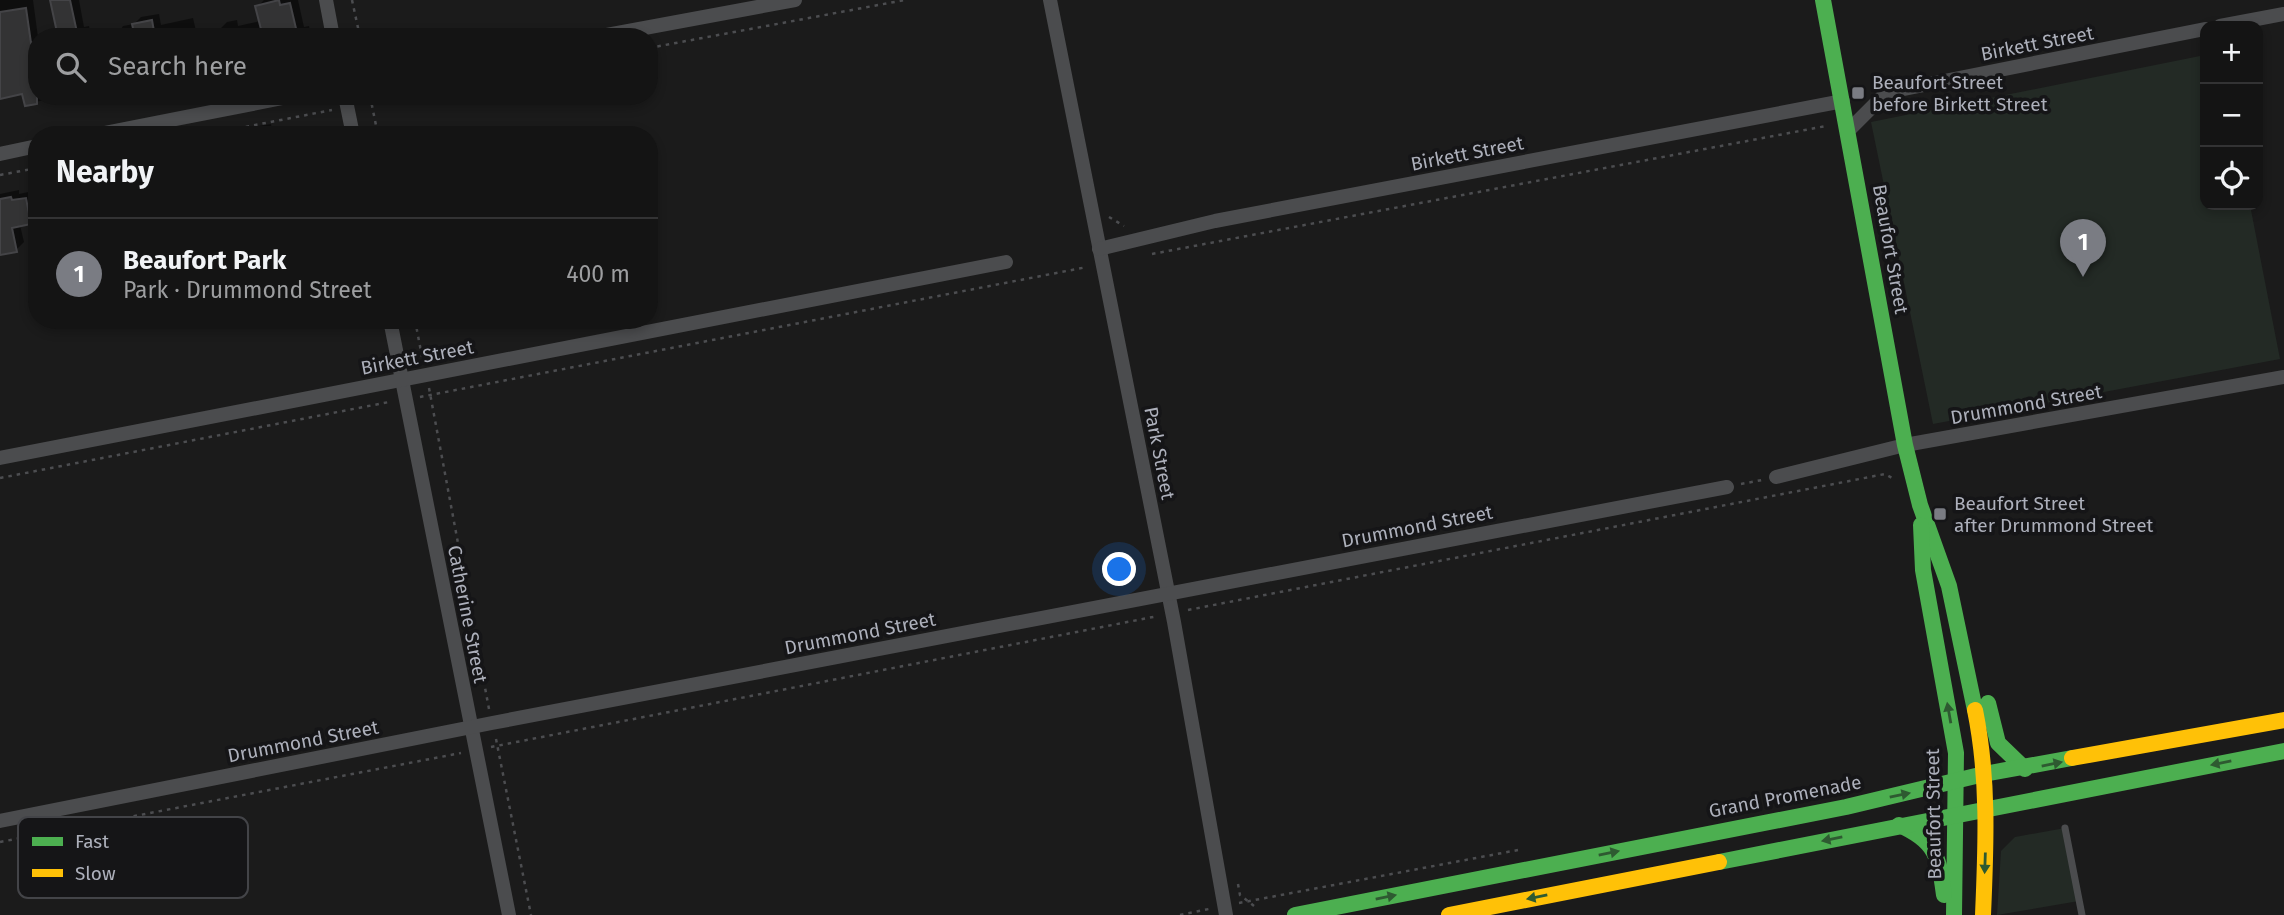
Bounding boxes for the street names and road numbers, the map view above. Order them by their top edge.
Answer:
street label: Birkett Street [1979,21,2096,66]
street label: Birkett Street [1409,131,1526,176]
street label: Beaufort Street [1868,183,1913,316]
street label: Birkett Street [359,335,476,380]
street label: Drummond Street [1949,380,2104,429]
street label: Park Street [1139,405,1180,502]
street label: Drummond Street [1340,501,1495,552]
street label: Catherine Street [443,543,492,685]
street label: Drummond Street [783,608,938,659]
street label: Drummond Street [226,716,381,767]
street label: Beaufort Street [1921,748,1946,880]
street label: Grand Promenade [1707,770,1863,823]

